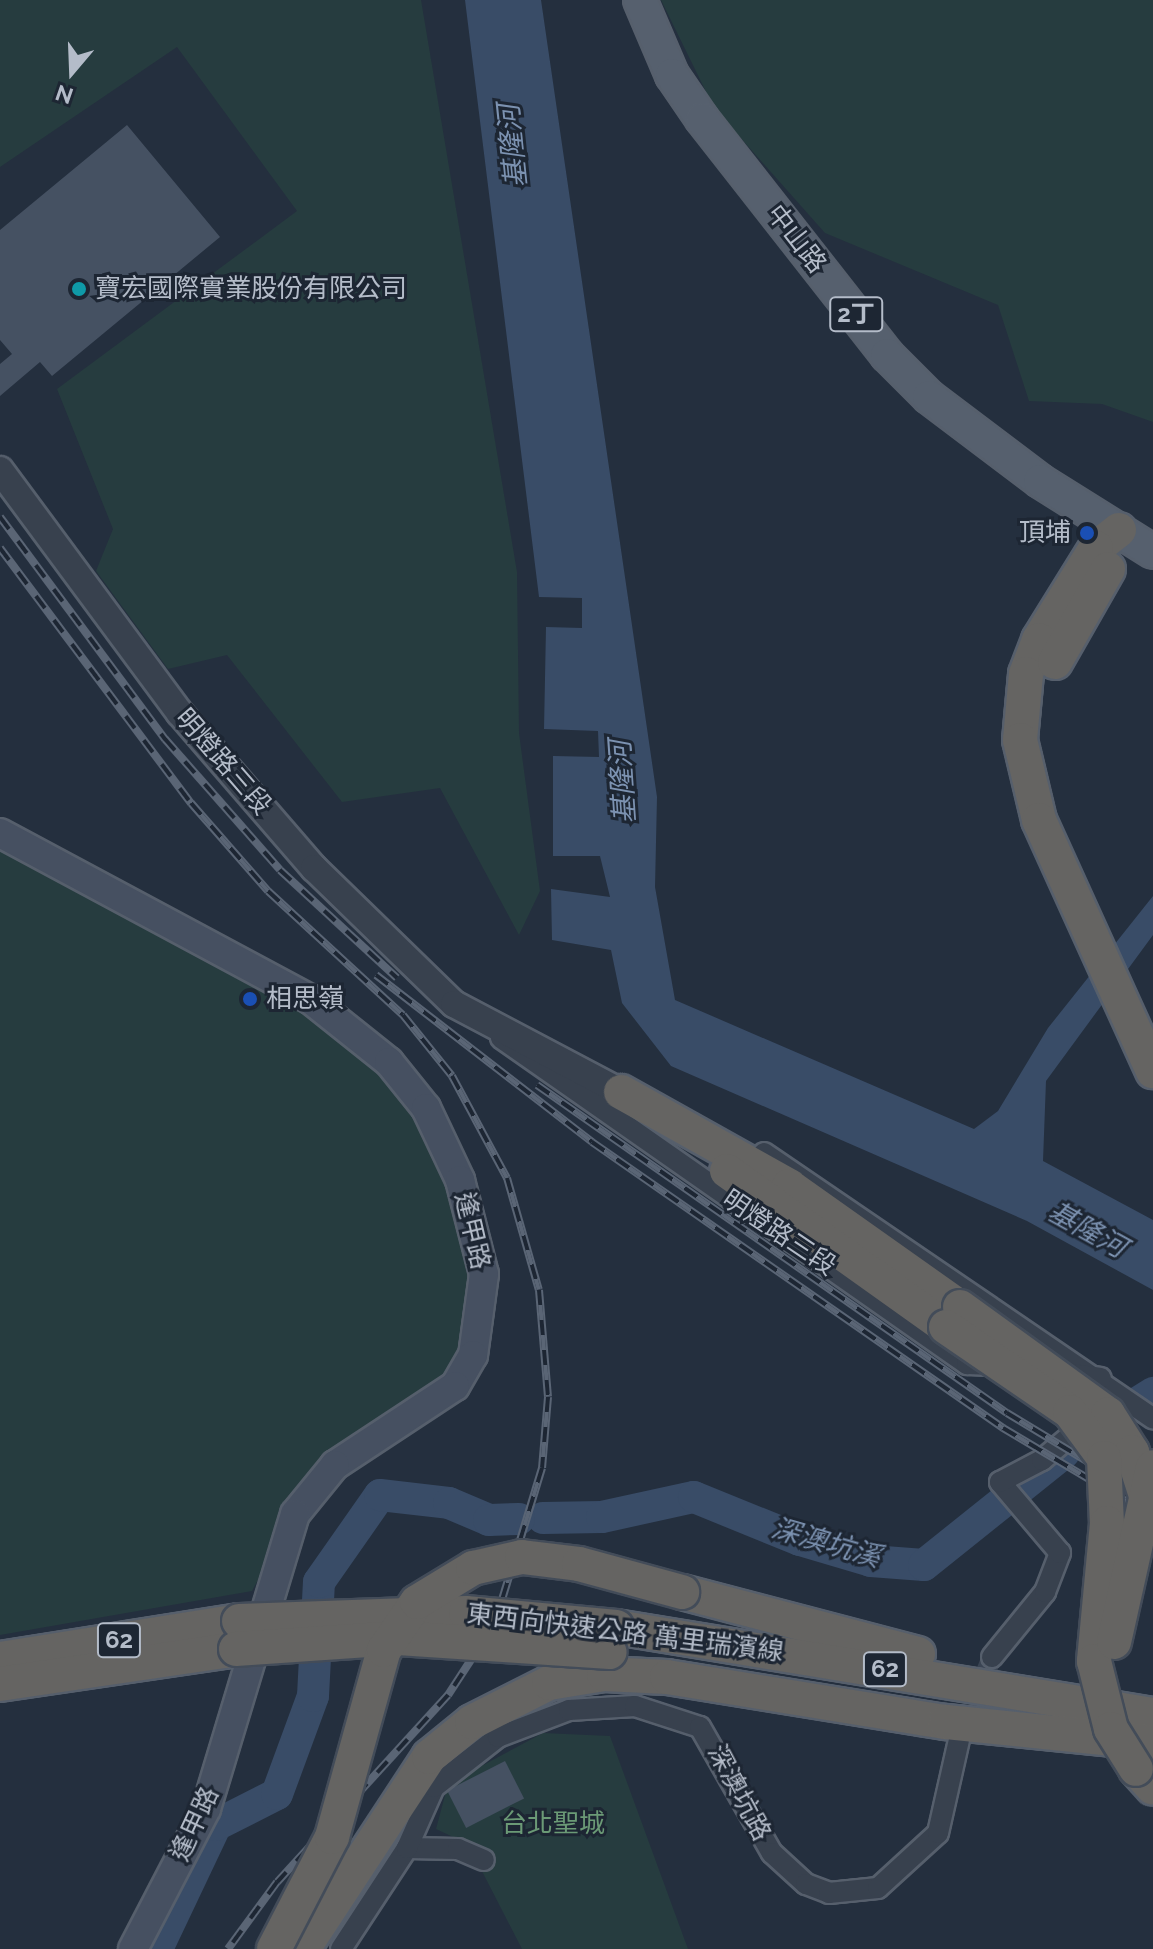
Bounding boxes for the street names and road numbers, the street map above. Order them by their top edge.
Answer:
street label: 中山路 [760,199,832,279]
road number: 2丁 [828,294,884,334]
street label: 明燈路三段 [169,703,277,821]
street label: 明燈路三段 [716,1184,842,1282]
street label: 逢甲路 [448,1189,496,1273]
street label: 東西向快速公路 萬里瑞濱線 [465,1598,785,1668]
road number: 62 [95,1620,143,1660]
road number: 62 [861,1649,909,1689]
street label: 深澳坑路 [701,1740,777,1846]
street label: 逢甲路 [164,1782,226,1866]

